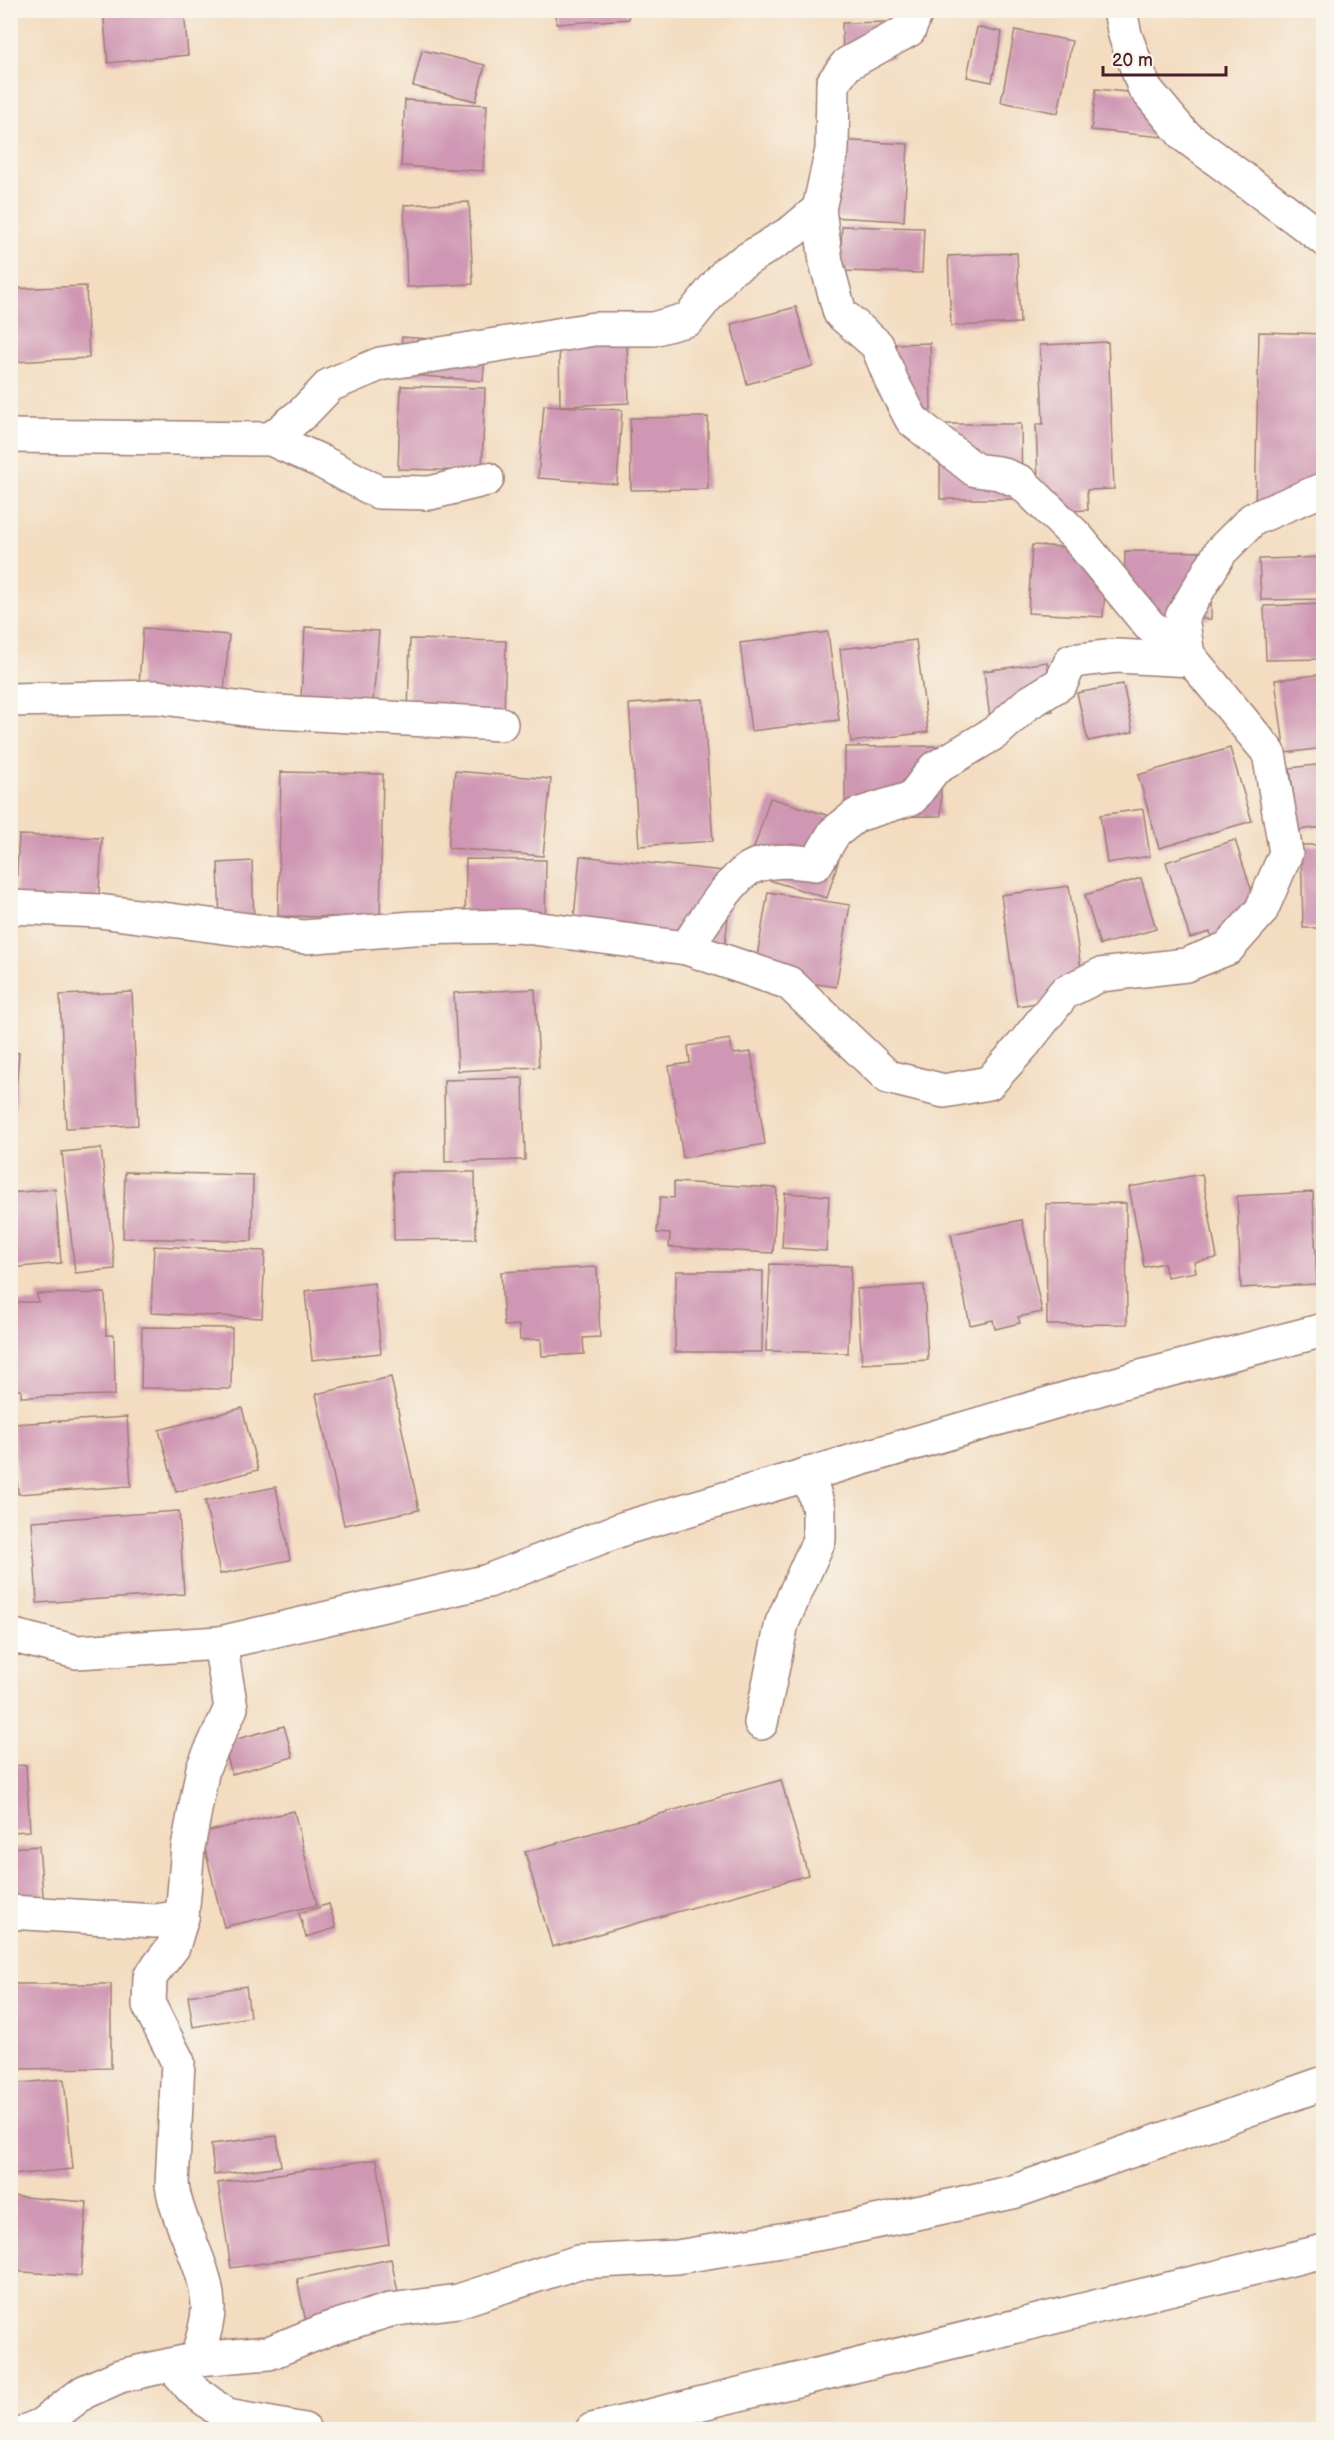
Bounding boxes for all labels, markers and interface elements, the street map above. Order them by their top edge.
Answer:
scale bar [1103,39,1226,77]
text: 20 m [1112,50,1153,71]

